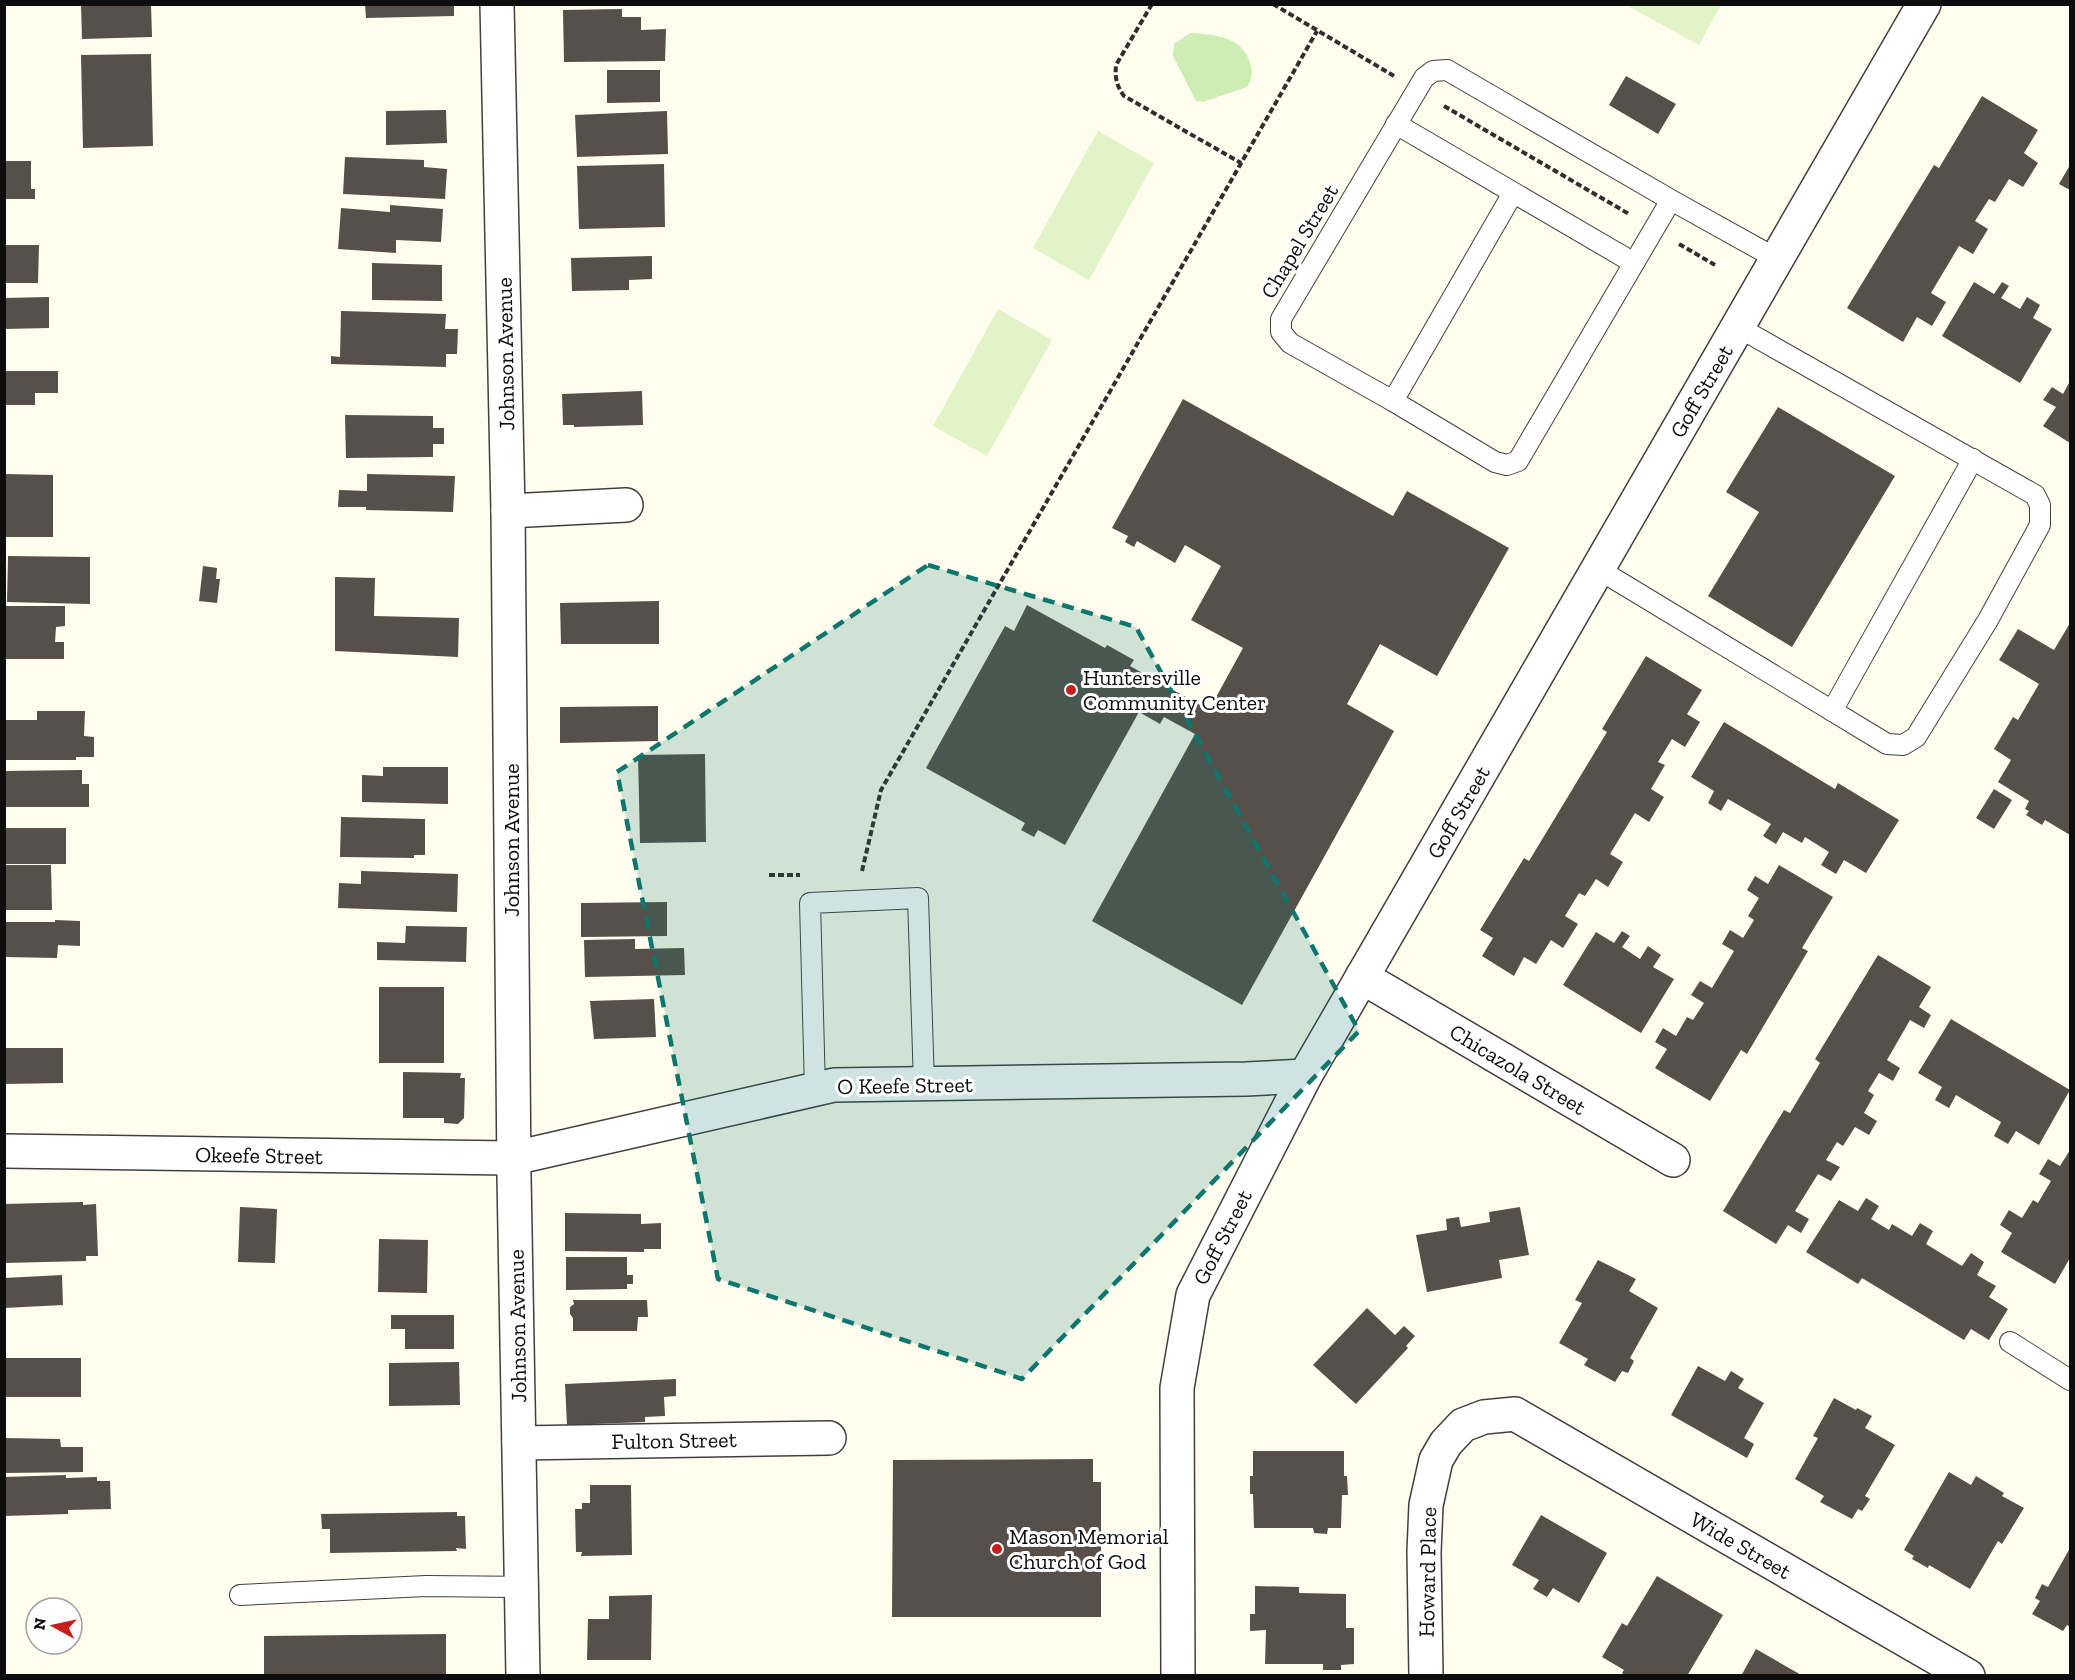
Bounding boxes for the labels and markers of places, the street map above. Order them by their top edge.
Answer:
place label: Huntersville Community Center [1083,664,1266,716]
marker: Huntersville Community Center [1064,683,1078,697]
place label: Mason Memorial Church of God [1009,1523,1169,1575]
marker: Mason Memorial Church of God [990,1542,1004,1556]

